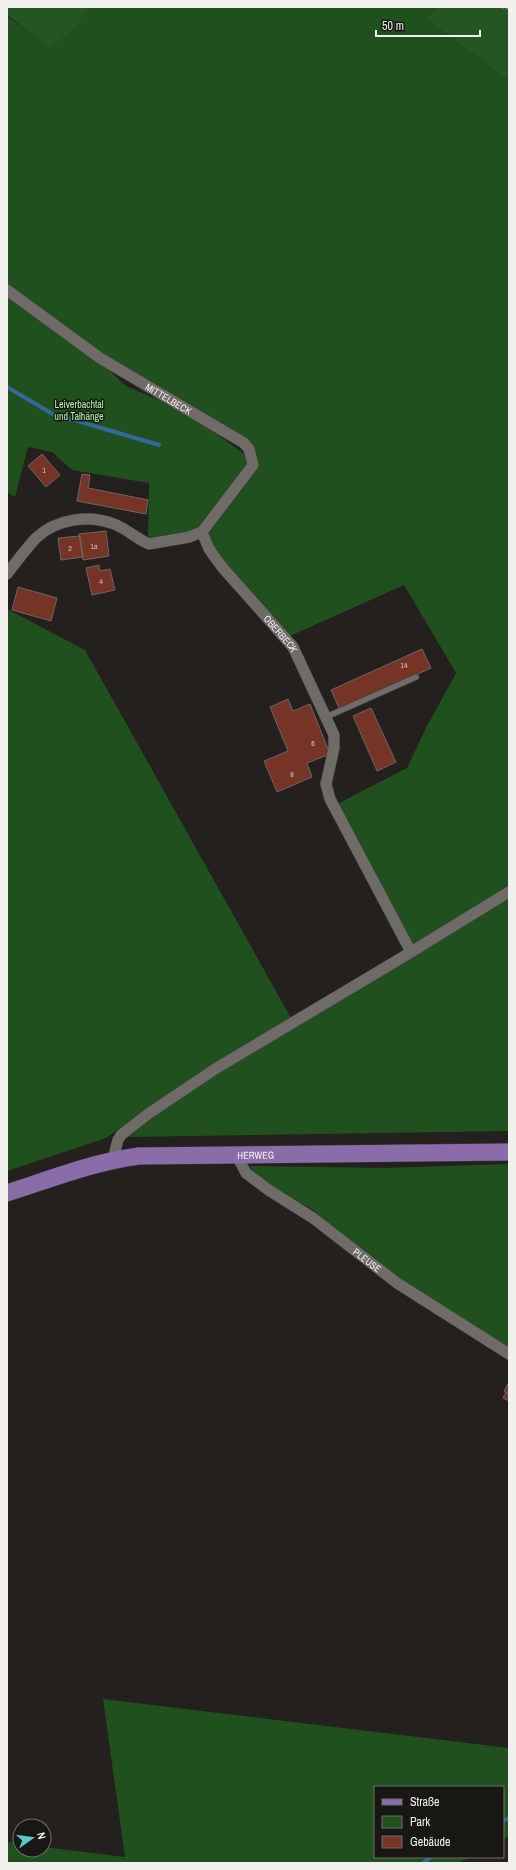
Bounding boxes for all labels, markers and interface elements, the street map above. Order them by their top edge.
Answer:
scale bar [376,12,480,38]
text: 50 m [382,18,404,34]
street label: MITTELBECK [143,380,195,418]
park label: Leiverbachtal und Talhänge [54,398,104,423]
house number: 1 [42,465,46,475]
house number: 1a [90,541,98,551]
house number: 2 [68,543,72,553]
house number: 4 [99,576,103,586]
street label: OBERBECK [261,612,301,655]
house number: 14 [400,660,408,670]
house number: 6 [311,738,315,748]
house number: 8 [290,769,294,779]
street label: HERWEG [237,1148,274,1161]
street label: PLEUSE [351,1245,384,1275]
legend [374,1786,504,1858]
text: Straße [410,1794,440,1810]
text: Park [410,1814,430,1830]
north arrow [12,1818,52,1858]
text: N [34,1831,49,1840]
text: Gebäude [410,1834,451,1850]

